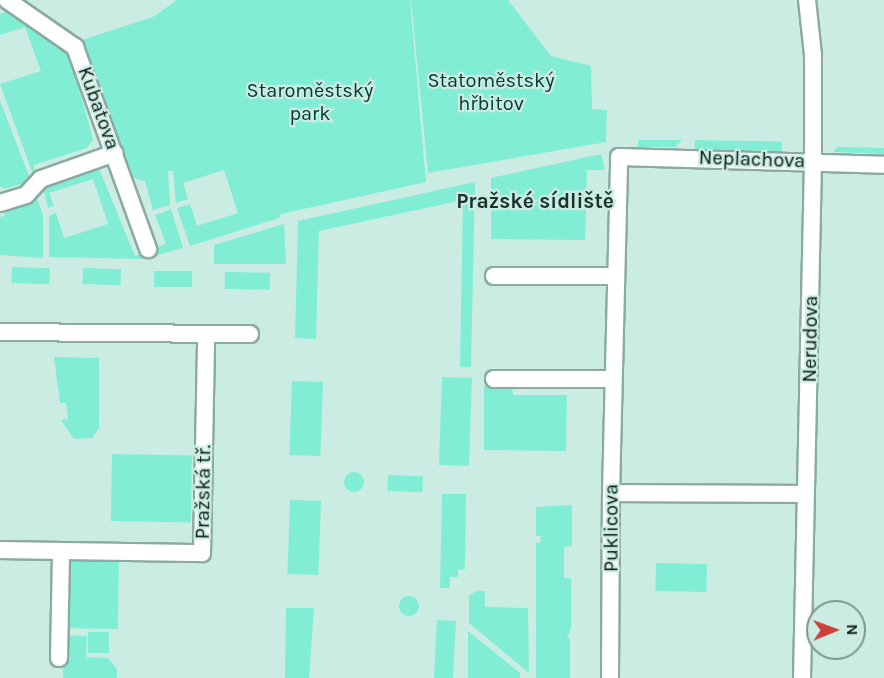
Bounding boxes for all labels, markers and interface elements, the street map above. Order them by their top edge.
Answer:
street label: Kubatova [73,63,125,153]
park label: Statoměstský hřbitov [427,69,555,116]
park label: Staroměstský park [247,79,373,126]
street label: Neplachova [698,145,806,173]
district label: Pražské sídliště [456,188,614,214]
street label: Nerudova [797,295,823,383]
street label: Pražská tř. [190,444,216,540]
street label: Puklicova [599,484,623,572]
north arrow [806,600,866,660]
text: N [843,624,862,636]

